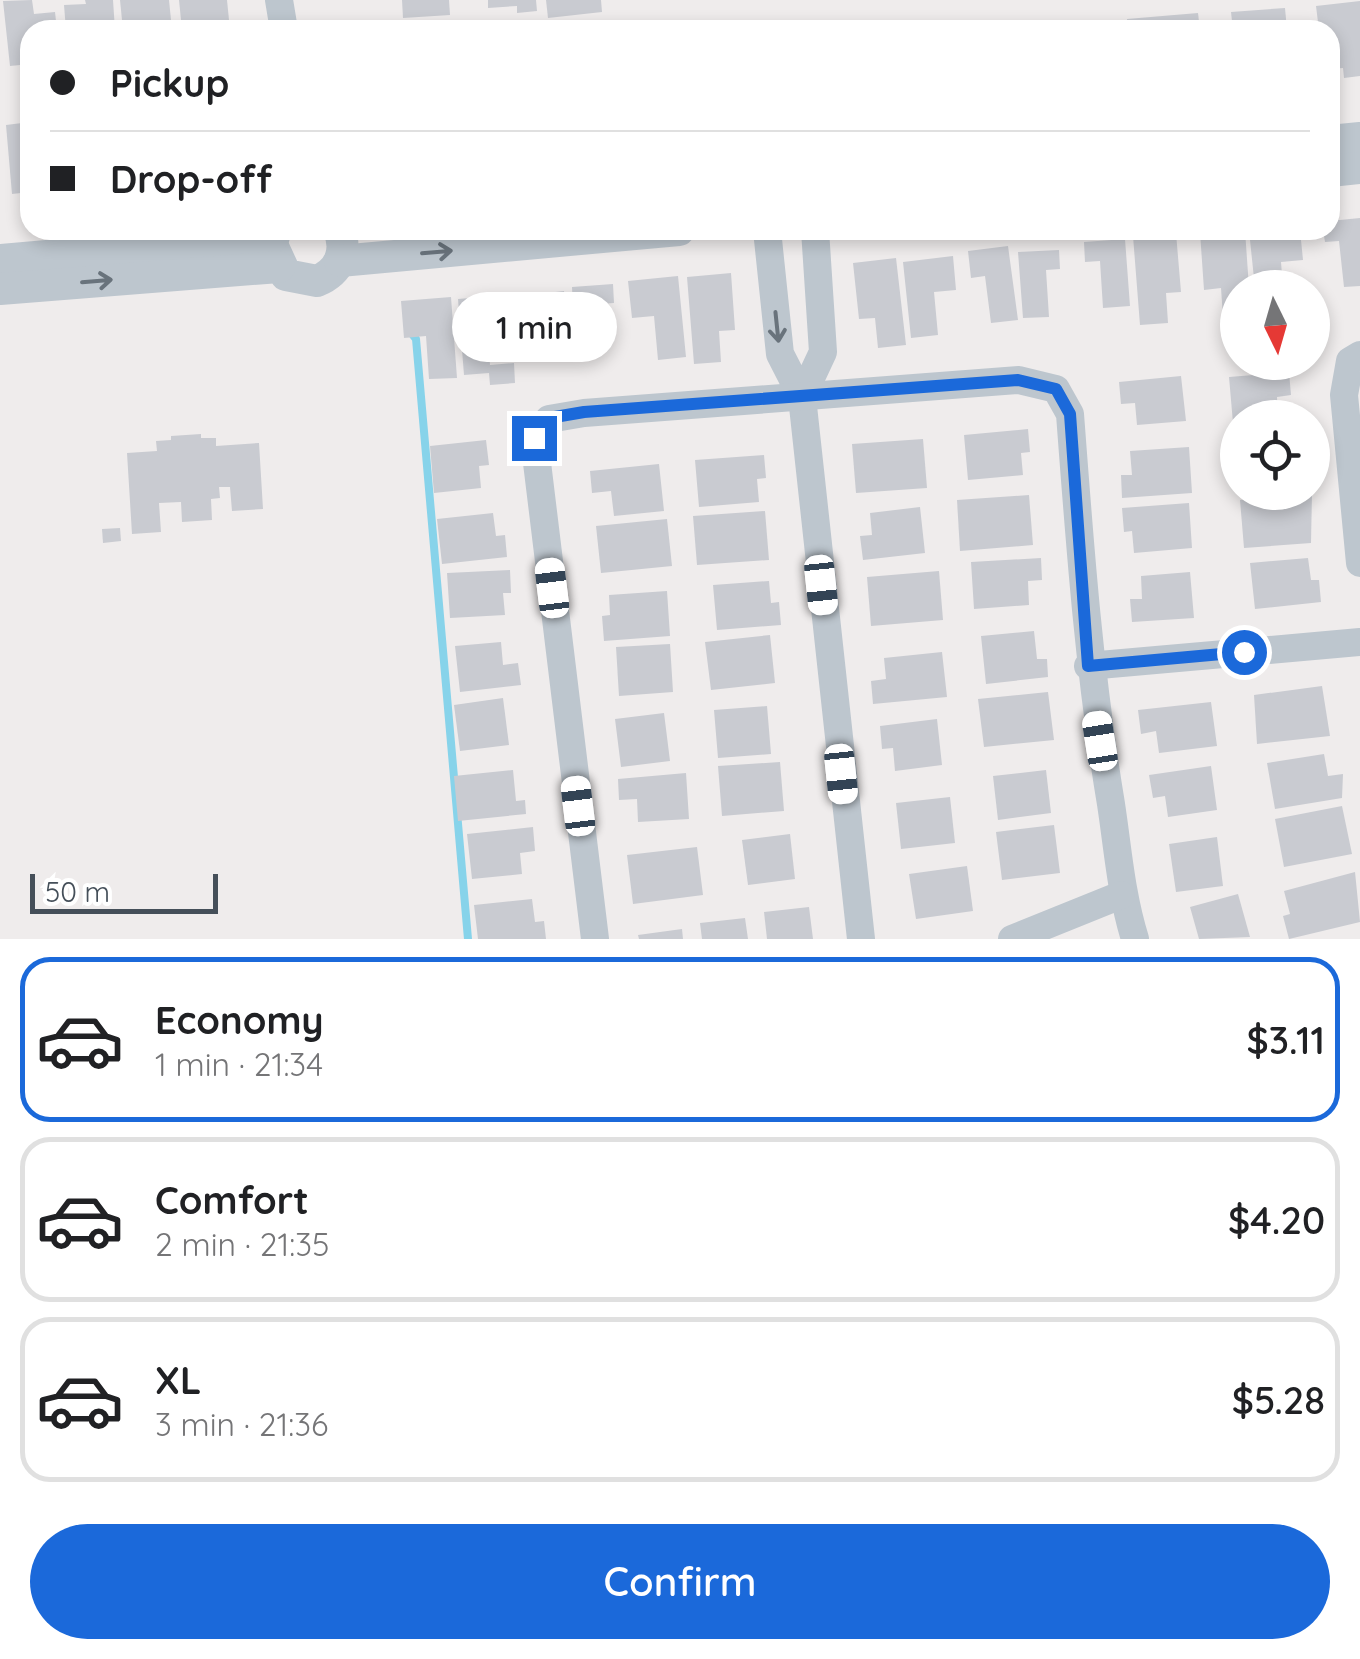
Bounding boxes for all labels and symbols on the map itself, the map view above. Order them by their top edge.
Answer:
one-way arrow [421,242,453,261]
north arrow [1220,270,1330,380]
one-way arrow [81,272,113,291]
callout: 1 min [452,293,616,363]
one-way arrow [768,310,787,343]
route end [512,416,557,461]
car [803,554,839,616]
car [533,556,571,620]
route start [1222,630,1267,675]
car [1080,709,1120,773]
car [823,743,859,805]
car [559,774,597,838]
scale bar [30,869,218,914]

